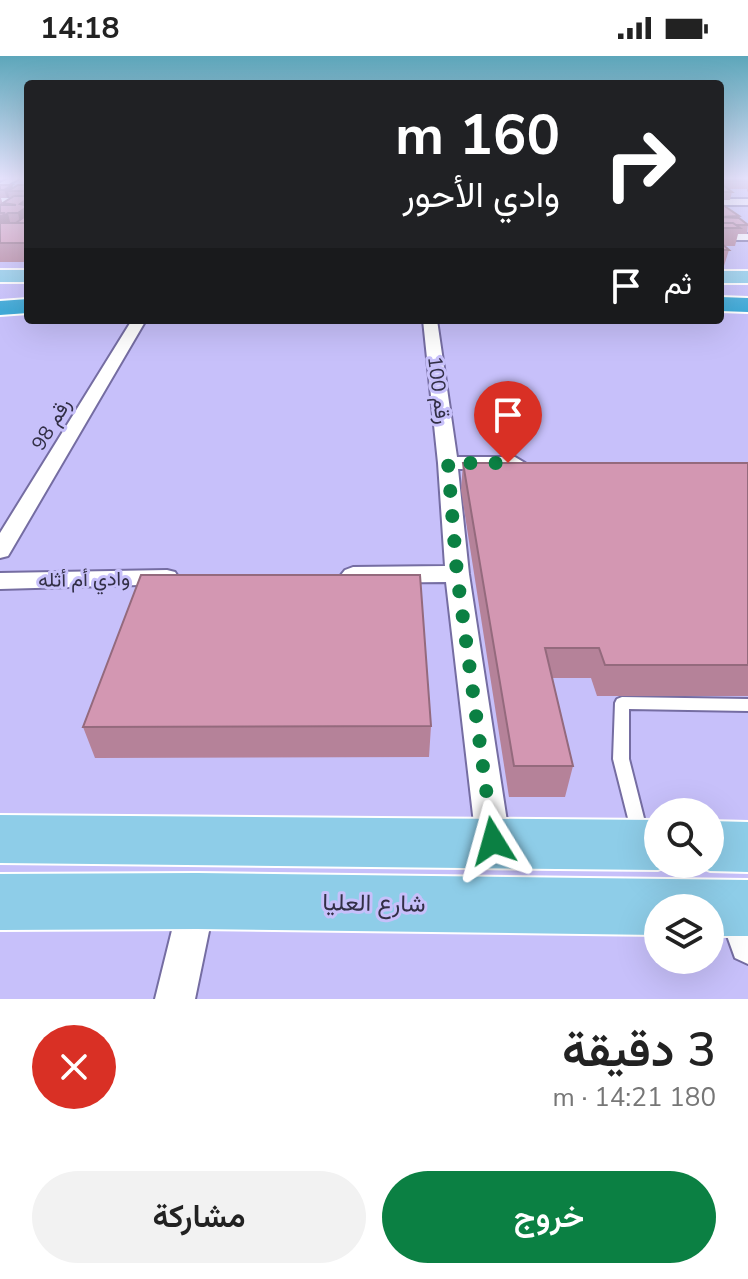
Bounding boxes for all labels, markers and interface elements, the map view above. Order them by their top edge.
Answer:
text: 14:18 [40,8,119,49]
text: 160 m [395,97,560,174]
icon: right [588,112,692,216]
text: وادي الأحور [403,171,560,220]
icon: arrive [604,264,648,308]
text: ثم [664,264,692,305]
street label: رقم 100 [421,354,456,426]
pin [474,381,542,463]
street label: رقم 98 [25,393,78,455]
icon: arrive [486,393,530,437]
street label: وادي أم أثله [38,565,130,597]
map controls [644,798,724,974]
button: search [644,798,724,878]
position arrow [451,799,535,883]
street label: شارع العليا [322,886,426,920]
button: layers [644,894,724,974]
text: 3 دقيقة [562,1017,716,1083]
button: close [32,1025,116,1109]
text: 180 m · 14:21 [553,1080,716,1115]
button: مشاركة [32,1171,366,1263]
button: خروج [382,1171,716,1263]

